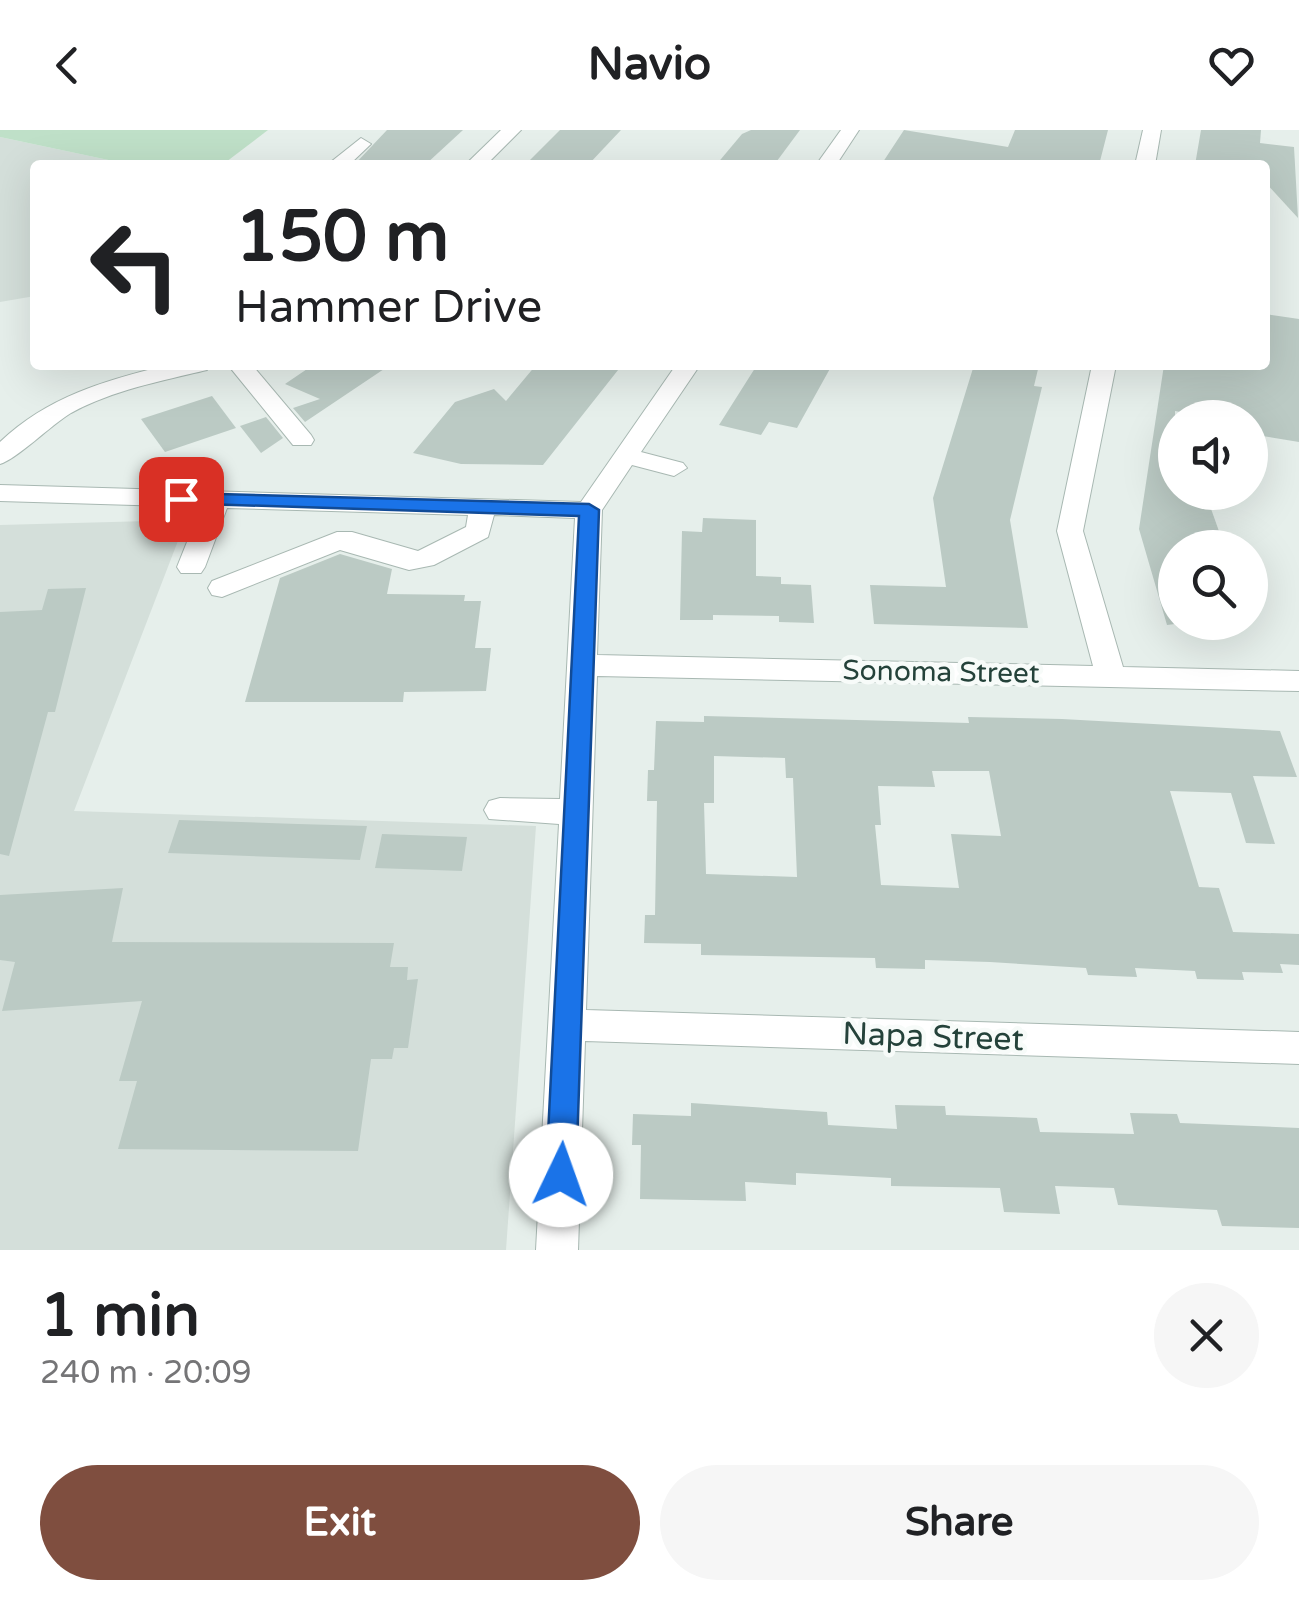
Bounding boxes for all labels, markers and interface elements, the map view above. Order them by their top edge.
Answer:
icon: back [40,38,95,93]
text: Navio [588,38,711,92]
icon: heart [1204,38,1259,93]
text: 150 m [235,196,449,280]
icon: left [70,200,200,330]
text: Hammer Drive [235,281,542,335]
map controls [1158,400,1268,640]
button: sound [1158,400,1268,510]
pin [139,457,224,542]
icon: arrive [154,472,209,527]
button: search [1158,530,1268,640]
street label: Sonoma Street [842,653,1040,691]
street label: Napa Street [842,1015,1024,1059]
position arrow [509,1123,613,1227]
text: 1 min [40,1280,200,1352]
button: close [1154,1283,1259,1388]
text: 240 m · 20:09 [40,1354,252,1392]
button: Exit [40,1465,640,1580]
button: Share [660,1465,1259,1580]

